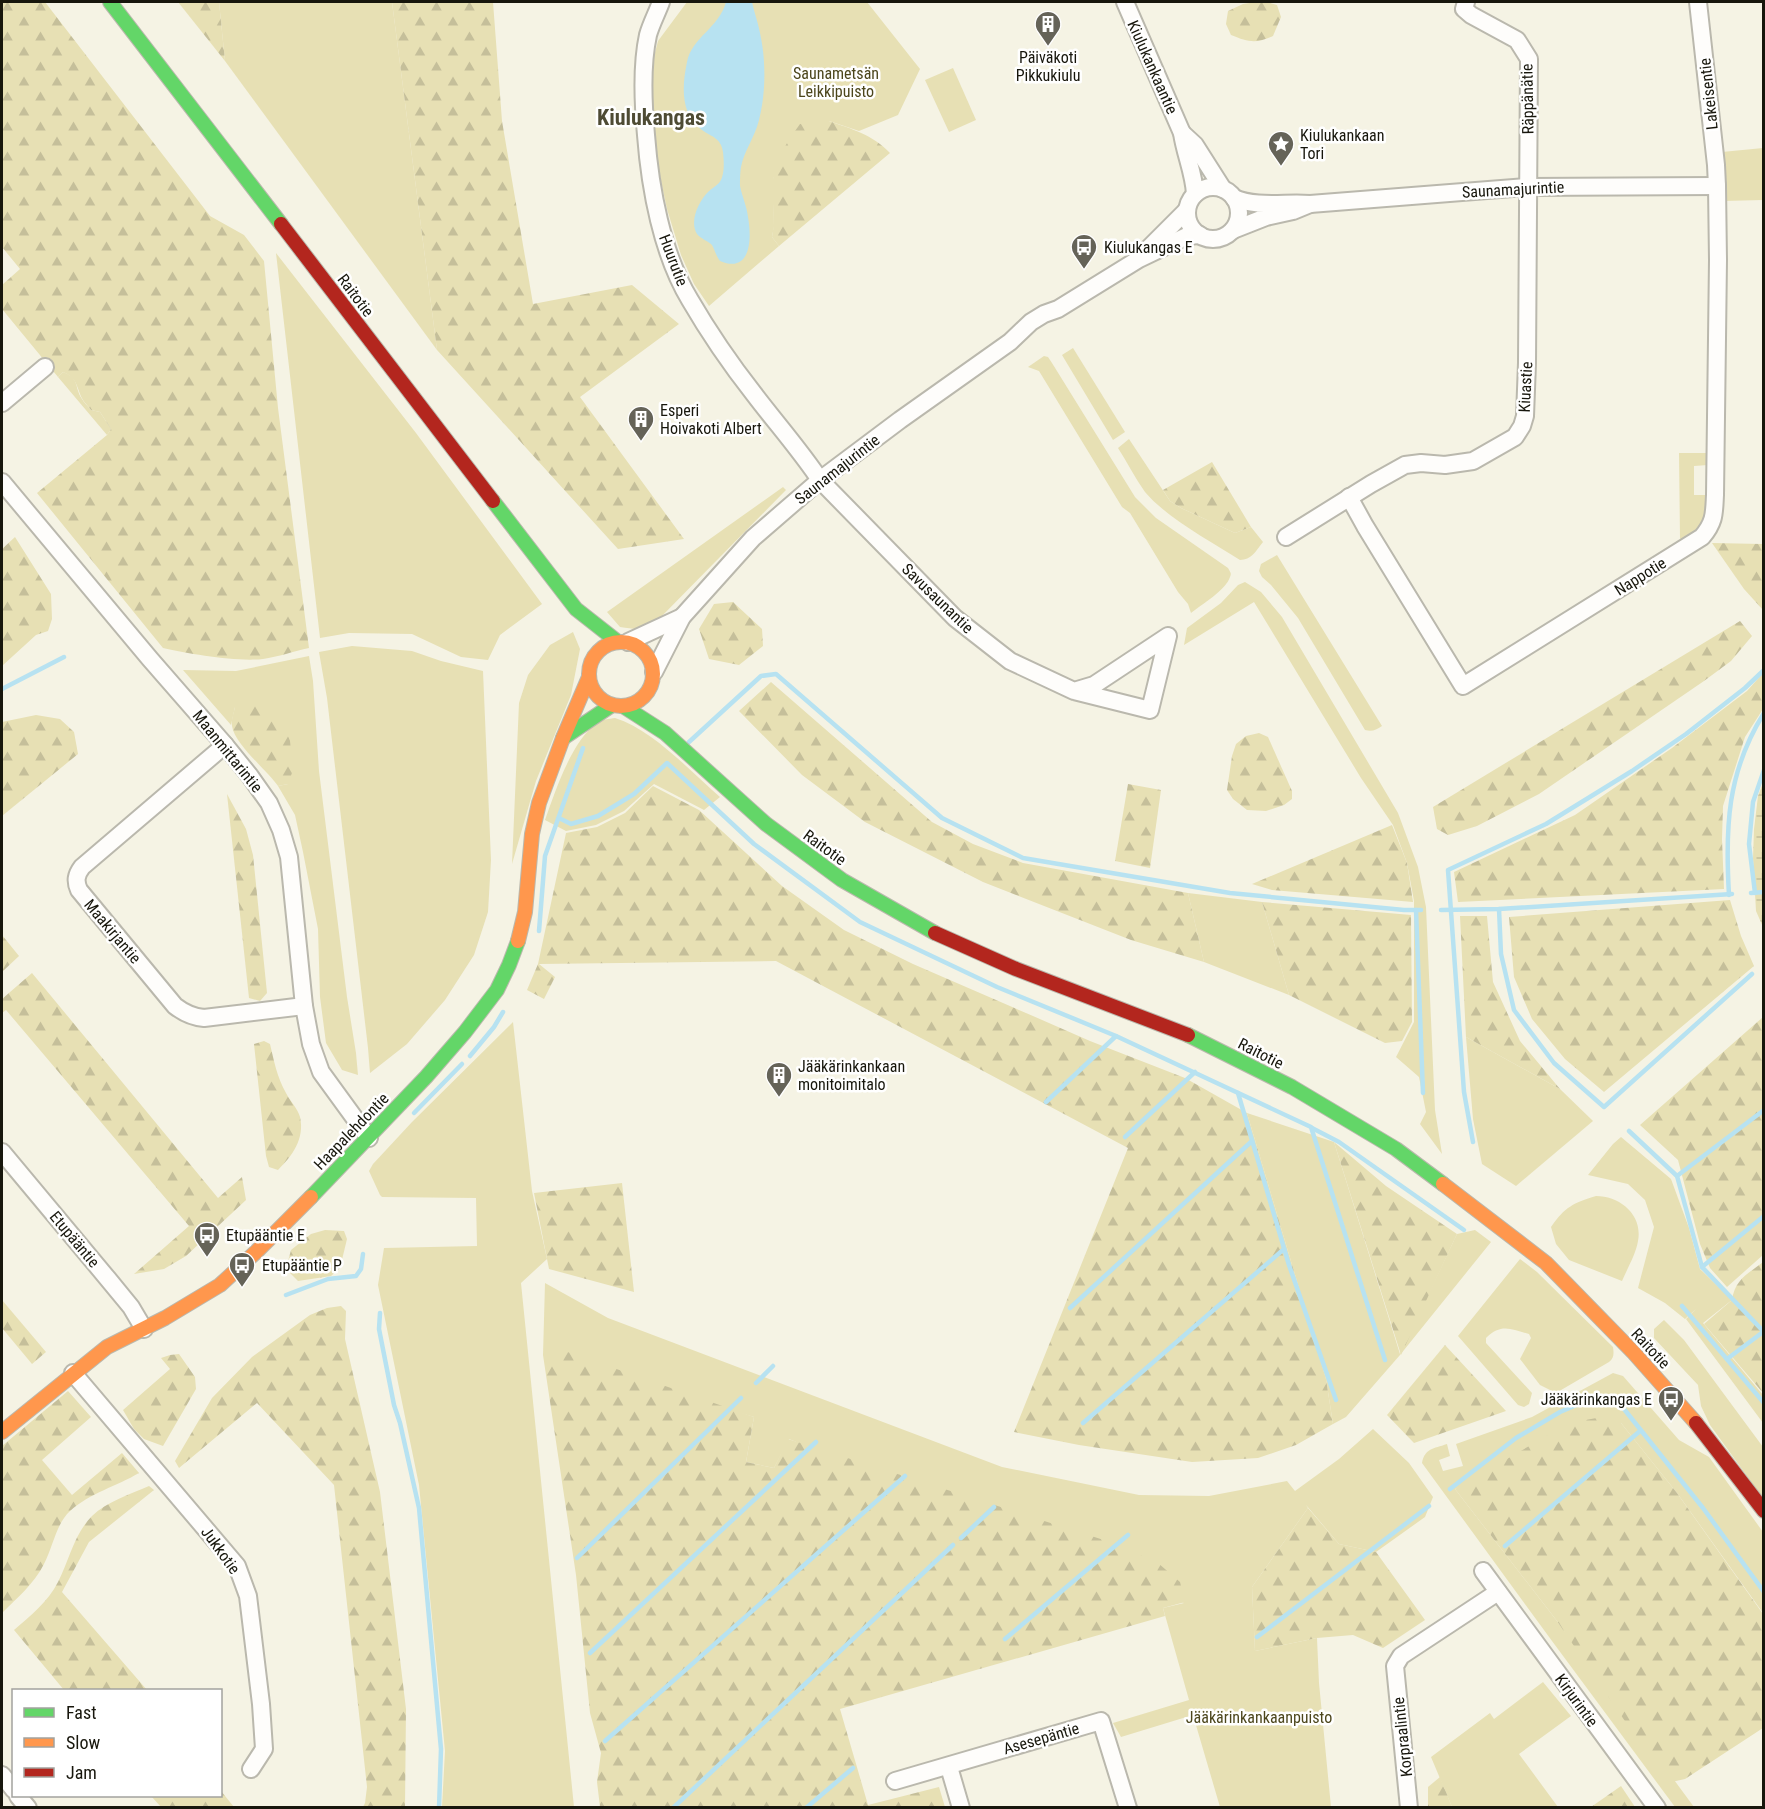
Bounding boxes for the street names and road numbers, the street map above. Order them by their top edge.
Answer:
street label: Kiulukankaantie [1123,17,1182,117]
street label: Lakeisentie [1695,57,1722,131]
street label: Räppänätie [1517,63,1538,135]
street label: Saunamajurintie [1461,177,1565,202]
street label: Huurutie [655,232,692,289]
street label: Raitotie [333,270,378,320]
street label: Kiuastie [1515,361,1536,413]
street label: Saunamajurintie [791,430,883,508]
street label: Nappotie [1611,553,1670,600]
street label: Savusaunantie [898,560,977,637]
street label: Maanmittarintie [189,706,267,796]
street label: Raitotie [800,826,850,869]
street label: Maakirjantie [80,895,145,967]
street label: Raitotie [1235,1034,1287,1073]
street label: Haapalehdontie [310,1089,393,1174]
street label: Etupääntie [46,1207,104,1271]
street label: Raitotie [1627,1324,1674,1372]
street label: Jukkotie [197,1523,244,1578]
street label: Kirjurintie [1551,1670,1602,1730]
street label: Korpraalintie [1389,1696,1416,1778]
street label: Asesepäntie [1001,1719,1081,1758]

